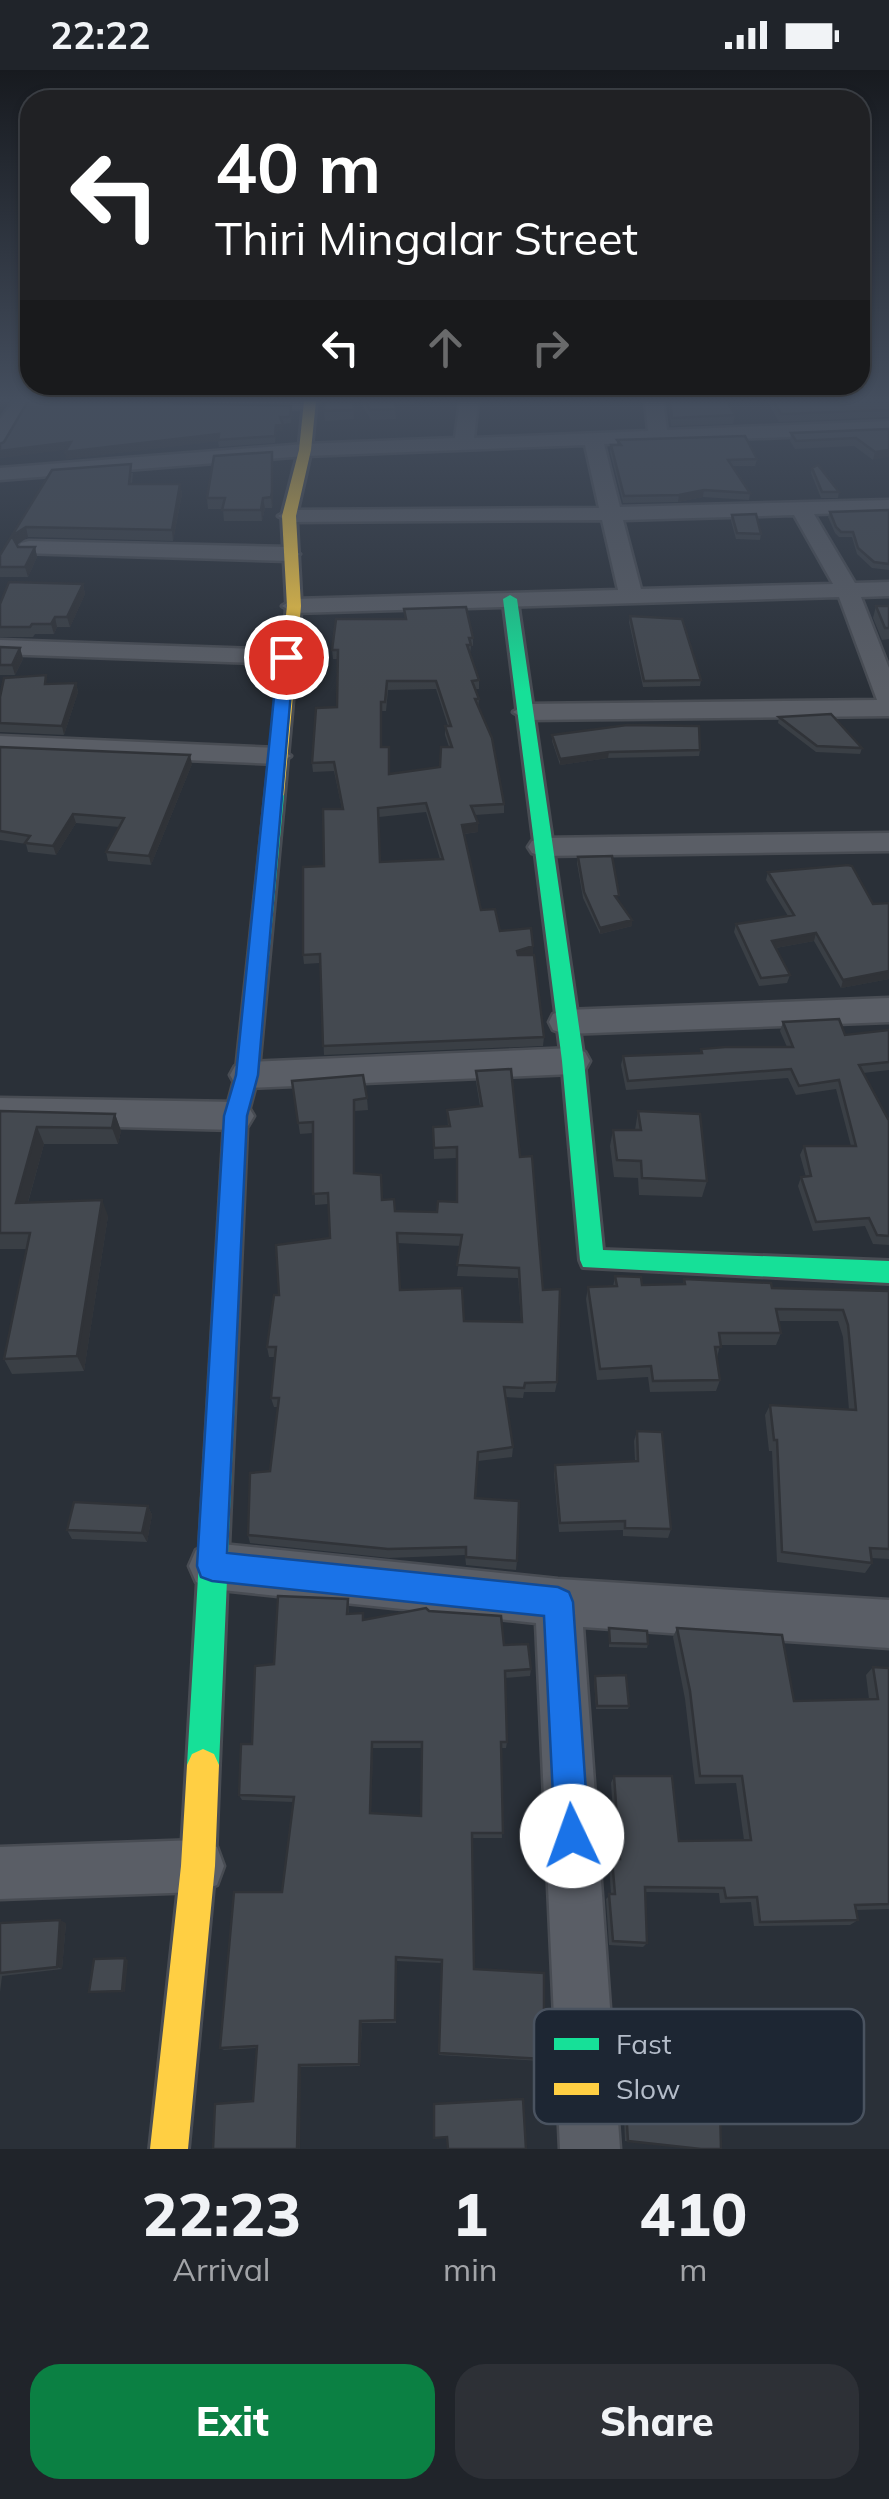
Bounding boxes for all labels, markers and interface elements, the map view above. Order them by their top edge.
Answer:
text: 22:22 [50,11,151,59]
text: 40 m [215,123,381,211]
icon: left [50,130,180,260]
text: Thiri Mingalar Street [215,210,638,266]
icon: left [313,320,368,375]
icon: ahead [418,320,473,375]
icon: right [523,320,578,375]
pin [244,615,329,700]
icon: arrive [259,630,314,685]
position arrow [520,1784,624,1888]
legend [534,2009,864,2124]
text: Fast [616,2026,672,2061]
text: Slow [616,2071,680,2106]
text: 22:23 [142,2176,301,2251]
text: 1 [452,2176,488,2251]
text: 410 [639,2176,747,2251]
text: Arrival [173,2249,270,2289]
text: min [443,2249,498,2289]
text: m [679,2249,707,2289]
button: Exit [30,2364,435,2479]
button: Share [455,2364,859,2479]

